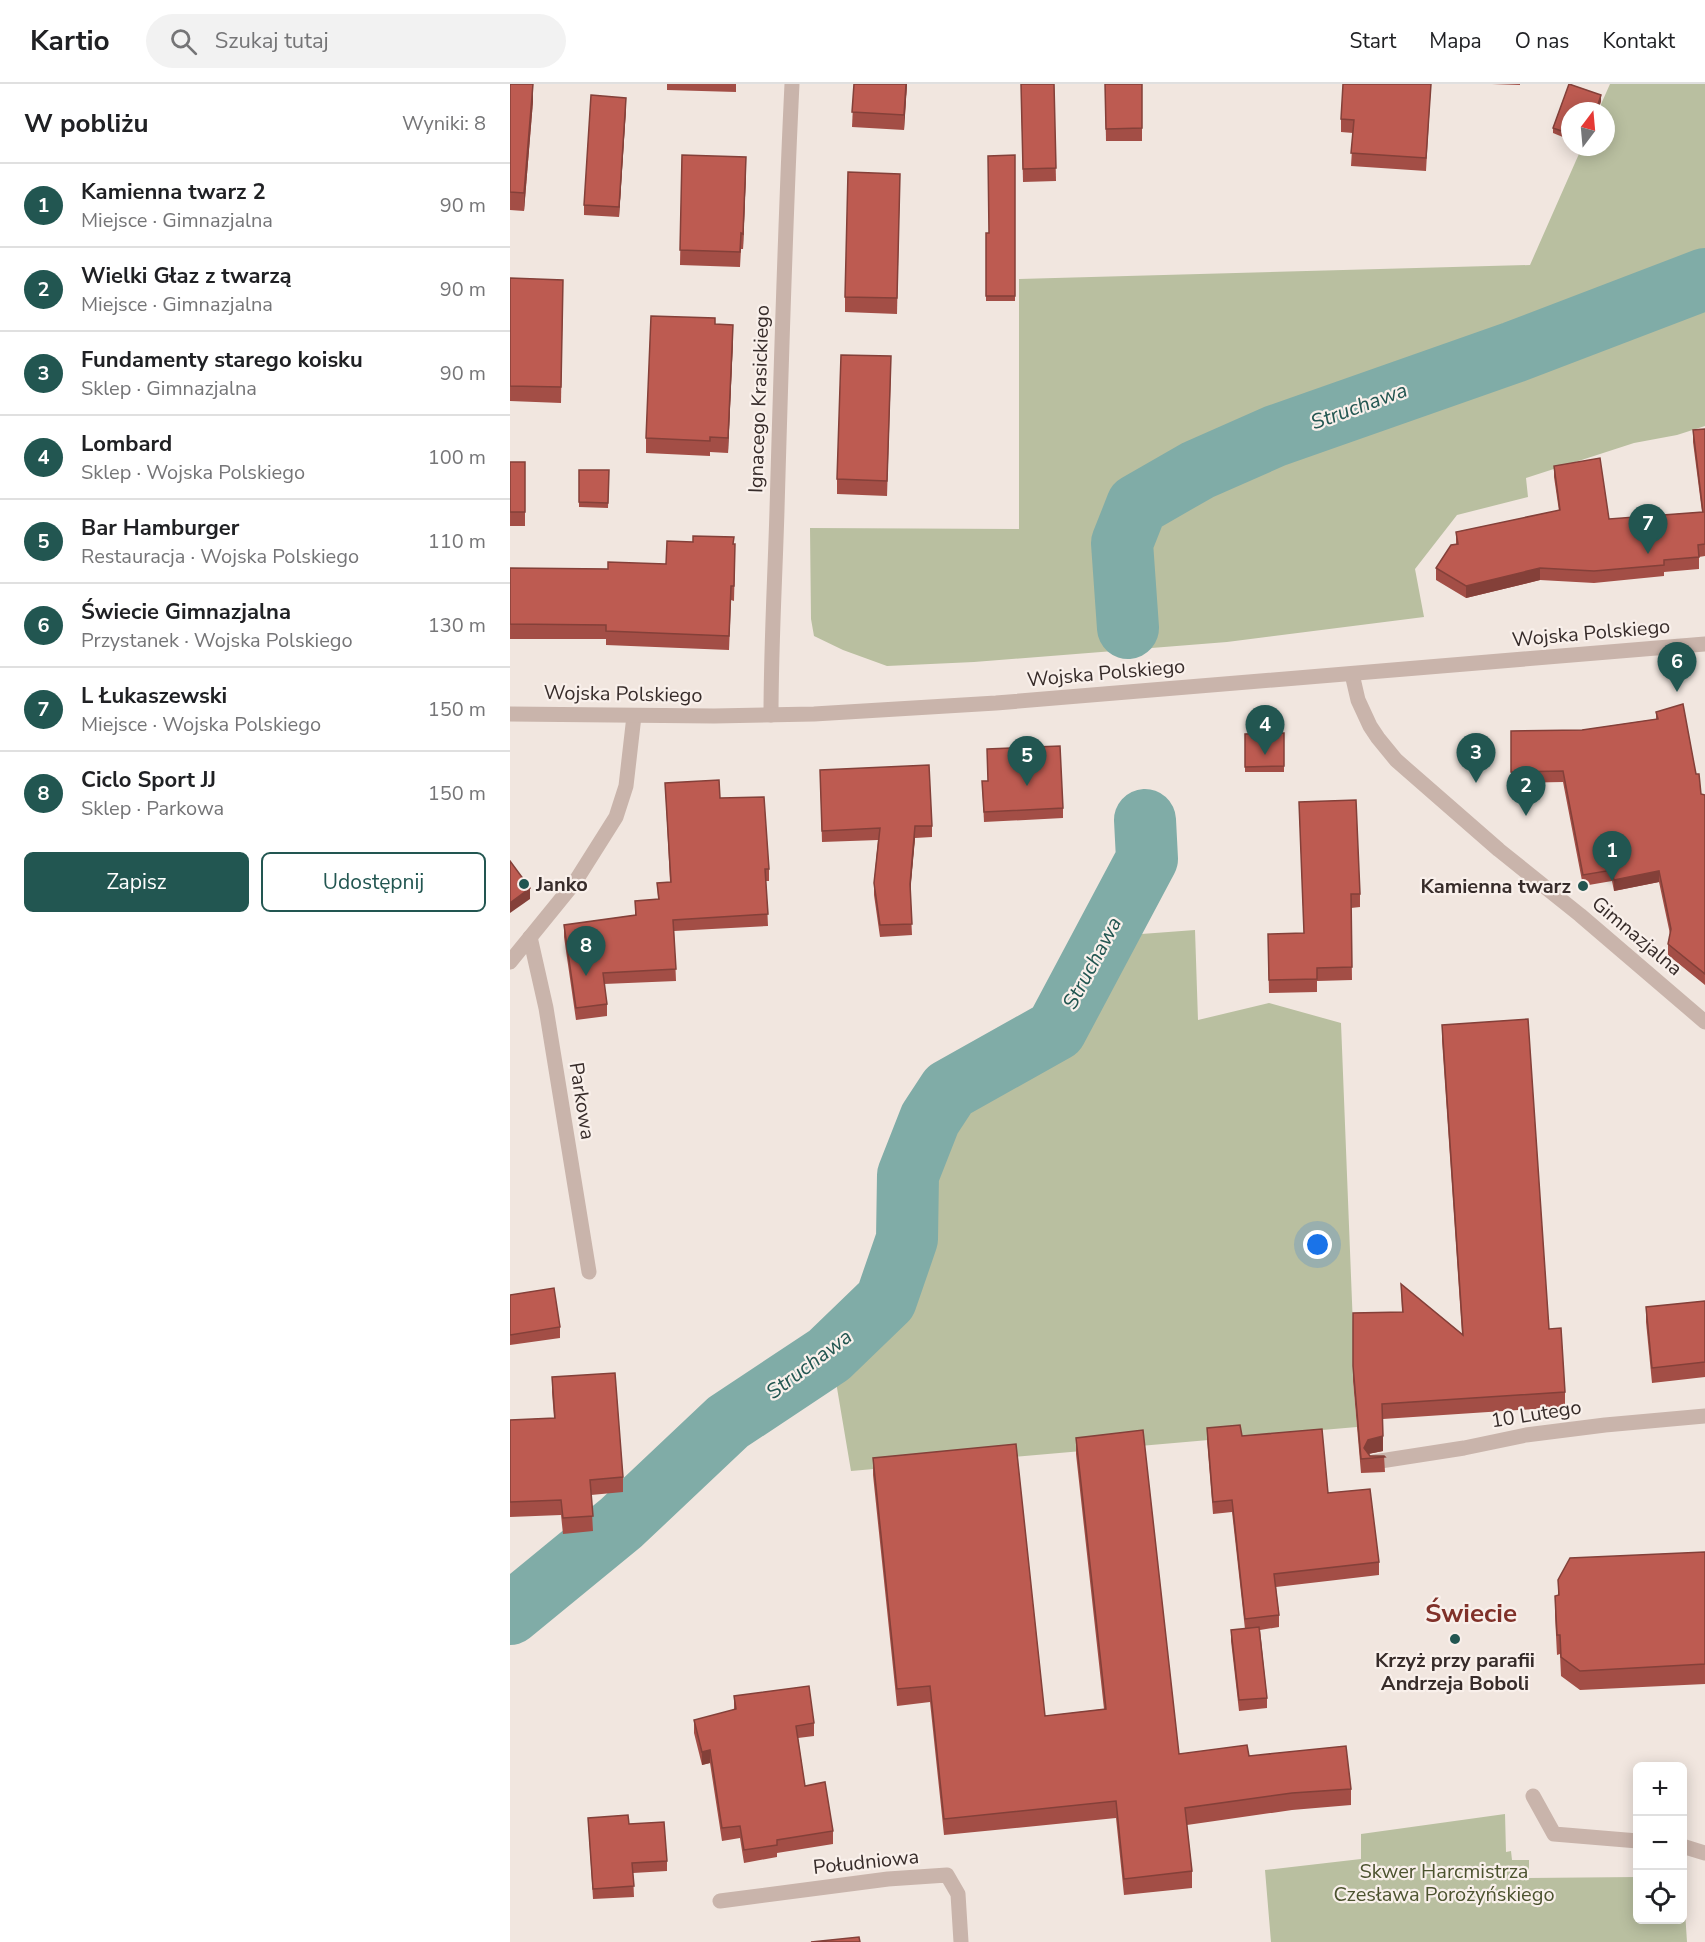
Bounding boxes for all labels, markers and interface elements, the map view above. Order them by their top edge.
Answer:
search box [146,14,566,68]
text: Kartio [30,22,110,60]
icon: search [167,25,200,58]
text: Szukaj tutaj [215,26,329,56]
text: Start [1350,27,1396,55]
text: Mapa [1429,27,1482,55]
text: O nas [1515,27,1569,55]
text: Kontakt [1602,27,1675,55]
north arrow [1561,102,1615,156]
text: W pobliżu [24,106,148,141]
text: Wyniki: 8 [402,110,486,137]
text: Kamienna twarz 2 [81,177,266,207]
text: 1 [38,192,50,219]
text: 90 m [440,192,486,219]
text: Miejsce · Gimnazjalna [81,207,273,234]
text: Wielki Głaz z twarzą [81,261,292,291]
text: 2 [38,276,50,303]
text: 90 m [440,276,486,303]
text: Miejsce · Gimnazjalna [81,291,273,318]
street label: Ignacego Krasickiego [742,304,776,494]
text: Fundamenty starego koisku [81,345,363,375]
text: 3 [38,360,50,387]
text: 90 m [440,360,486,387]
text: Sklep · Gimnazjalna [81,375,257,402]
water label: Struchawa [1307,376,1411,436]
text: Lombard [81,429,172,459]
text: 4 [38,444,50,471]
text: 100 m [428,444,486,471]
text: Sklep · Wojska Polskiego [81,459,305,486]
pin: 7 [1628,504,1668,554]
text: Bar Hamburger [81,513,239,543]
text: 5 [38,528,50,555]
text: 110 m [428,528,486,555]
text: Restauracja · Wojska Polskiego [81,543,359,570]
text: Świecie Gimnazjalna [81,597,291,627]
text: 6 [38,612,50,639]
text: 130 m [428,612,486,639]
street label: Wojska Polskiego [1511,613,1671,653]
text: Przystanek · Wojska Polskiego [81,627,353,654]
pin: 6 [1658,642,1696,692]
street label: Wojska Polskiego [1026,653,1186,693]
street label: Wojska Polskiego [543,679,703,709]
text: L Łukaszewski [81,681,227,711]
text: 7 [38,696,50,723]
text: 150 m [428,696,486,723]
pin: 4 [1246,706,1284,755]
text: Miejsce · Wojska Polskiego [81,711,321,738]
pin: 3 [1456,734,1496,783]
pin: 5 [1008,736,1046,786]
text: Ciclo Sport JJ [81,765,216,795]
pin: 2 [1506,766,1546,816]
text: 8 [38,780,50,807]
text: 150 m [428,780,486,807]
text: Sklep · Parkowa [81,795,224,822]
pin: 1 [1592,832,1632,881]
button: Zapisz [24,852,249,912]
button: Udostępnij [261,852,486,912]
place label: Janko [535,871,588,898]
place label: Kamienna twarz [1421,873,1571,900]
marker: Janko [517,877,531,891]
marker: Kamienna twarz [1576,879,1590,893]
street label: Gimnazjalna [1586,890,1688,982]
water label: Struchawa [1056,912,1128,1014]
pin: 8 [566,926,606,976]
street label: Parkowa [563,1060,601,1142]
your location [1303,1230,1332,1259]
water label: Struchawa [760,1322,858,1406]
street label: 10 Lutego [1489,1394,1583,1434]
district label: Świecie [1425,1596,1517,1631]
marker: Krzyż przy parafii Andrzeja Boboli [1448,1632,1462,1646]
place label: Krzyż przy parafii Andrzeja Boboli [1375,1647,1535,1697]
map controls [1633,1762,1687,1924]
button: + [1633,1762,1687,1816]
button: − [1633,1816,1687,1870]
street label: Południowa [812,1843,920,1881]
park label: Skwer Harcmistrza Czesława Porożyńskiego [1333,1858,1555,1908]
button: locate [1633,1870,1687,1924]

